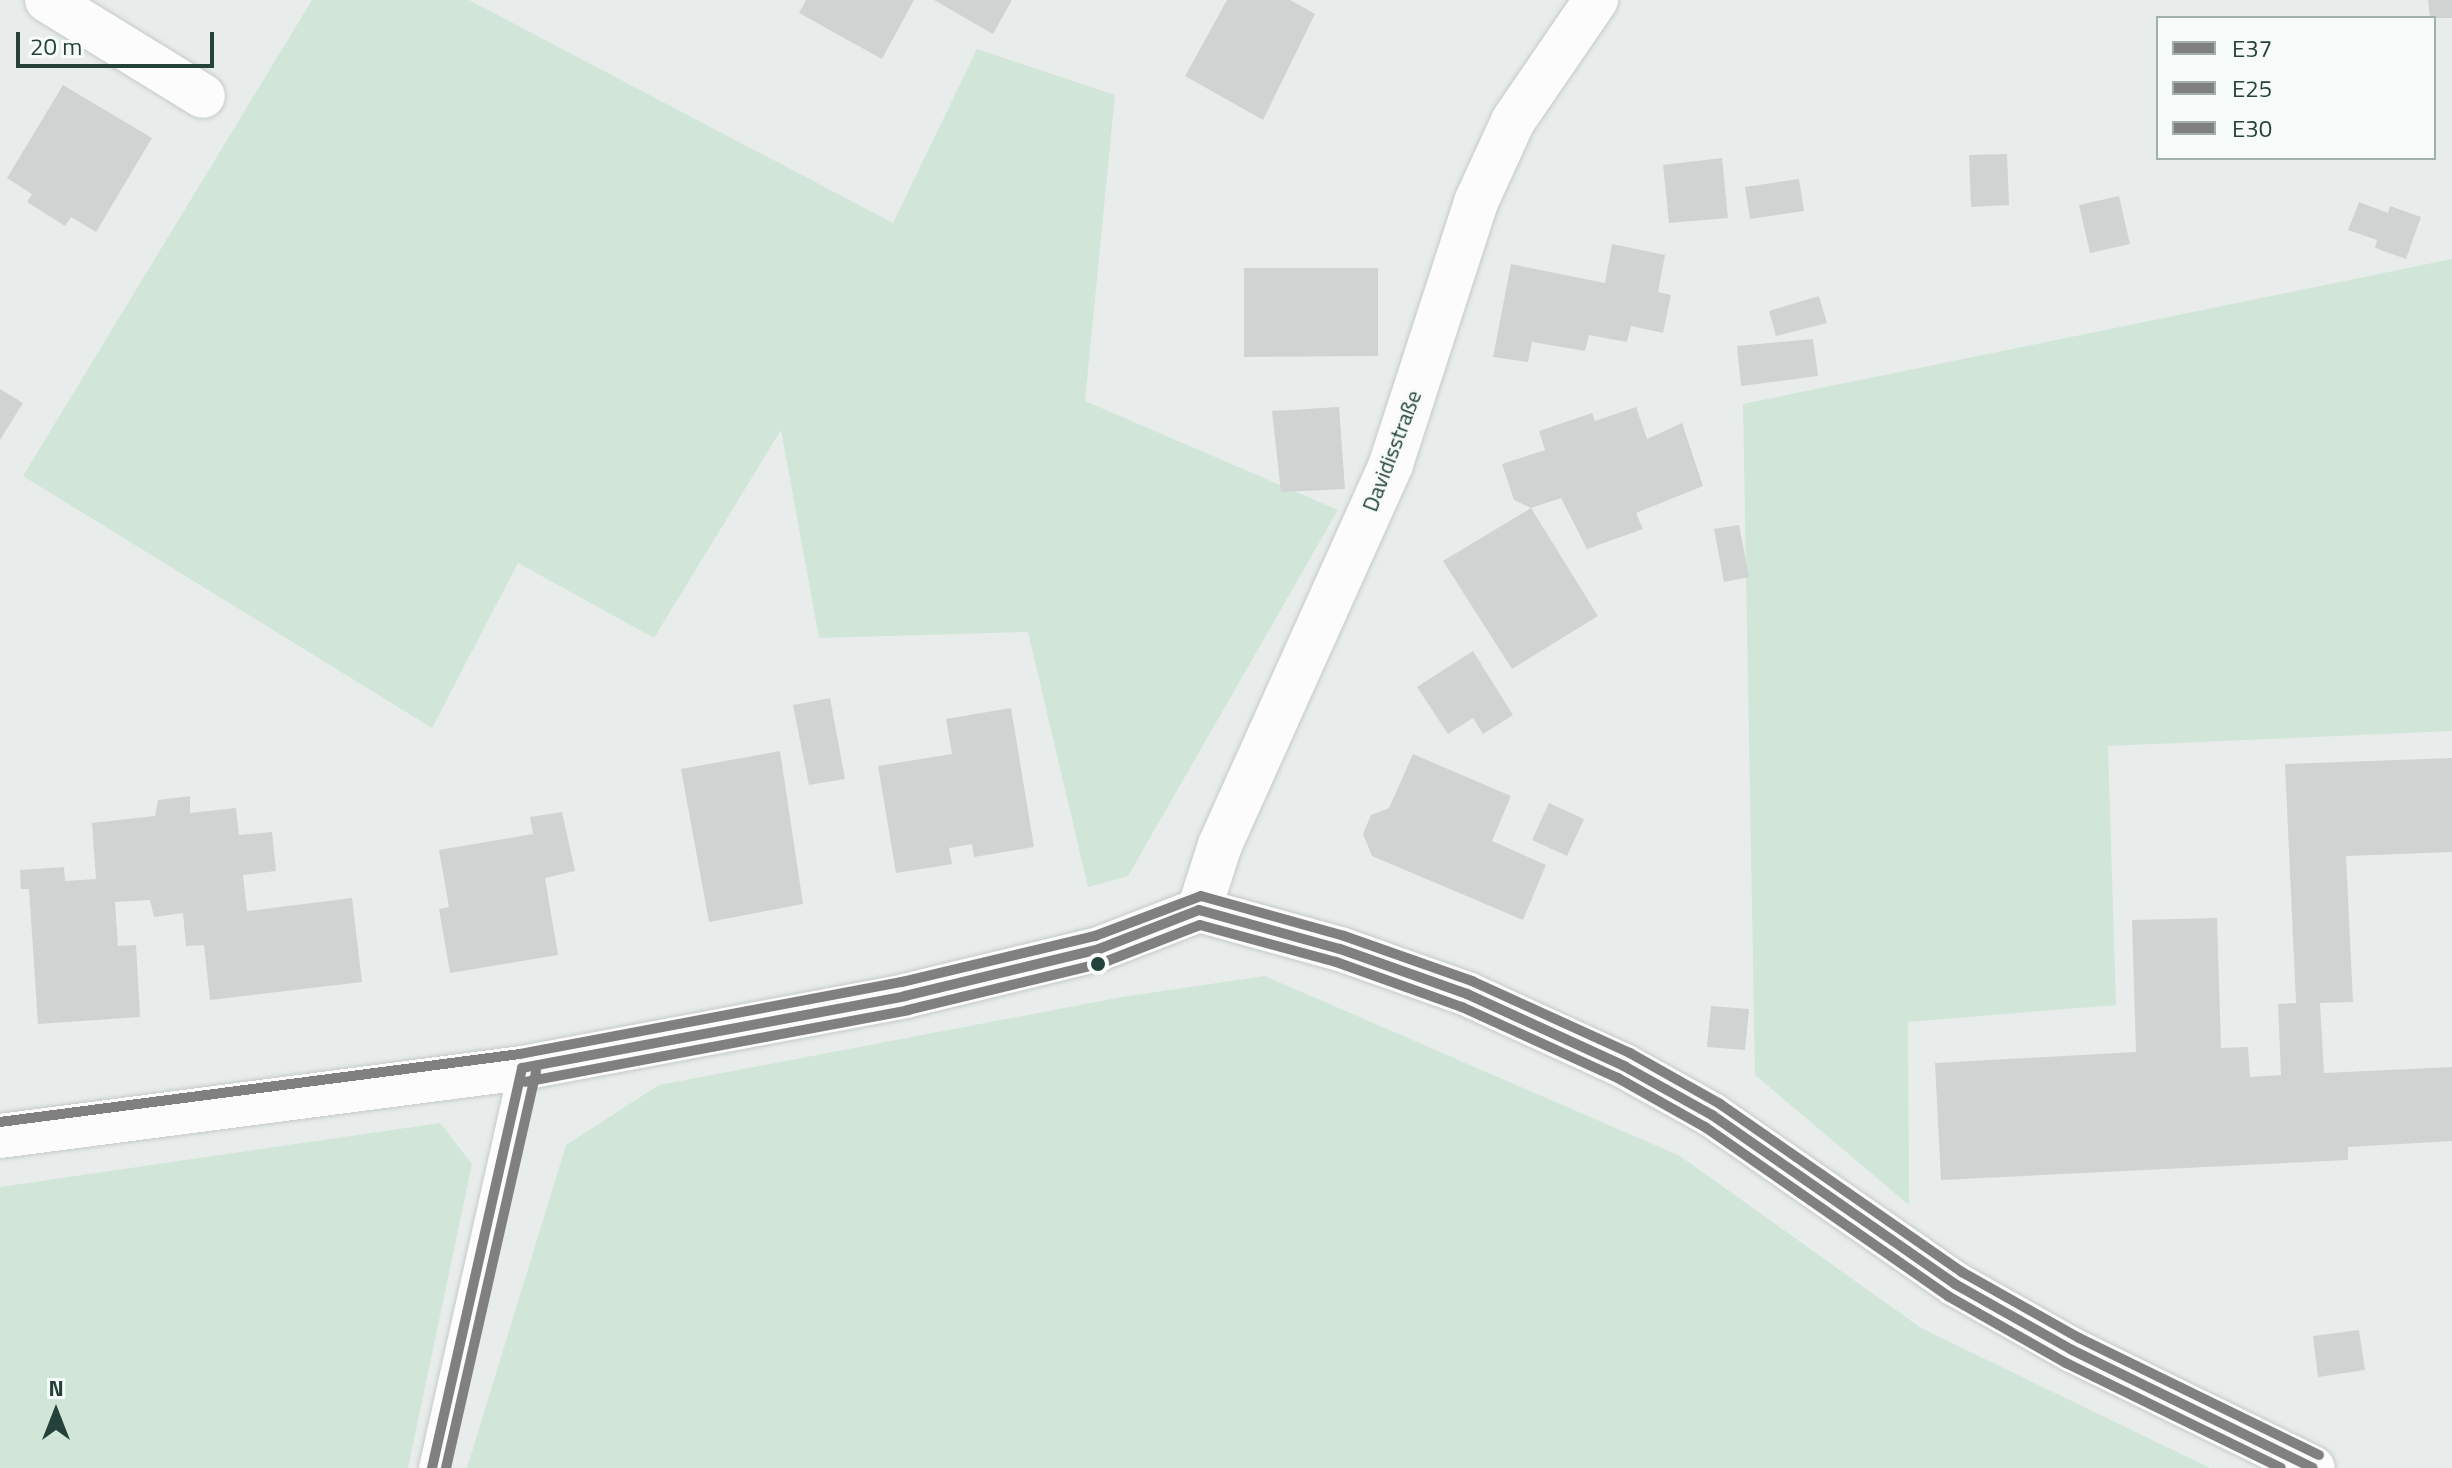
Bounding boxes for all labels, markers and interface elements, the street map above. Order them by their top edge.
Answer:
scale bar [20,16,218,66]
legend [2156,16,2436,160]
text: 20 m [30,28,82,64]
text: E37 [2232,30,2272,66]
text: E25 [2232,70,2272,106]
text: E30 [2232,110,2272,146]
street label: Davidisstraße [1357,387,1427,515]
unlabelled marker [1090,956,1106,972]
text: N [48,1371,64,1405]
north arrow [16,1372,96,1452]

